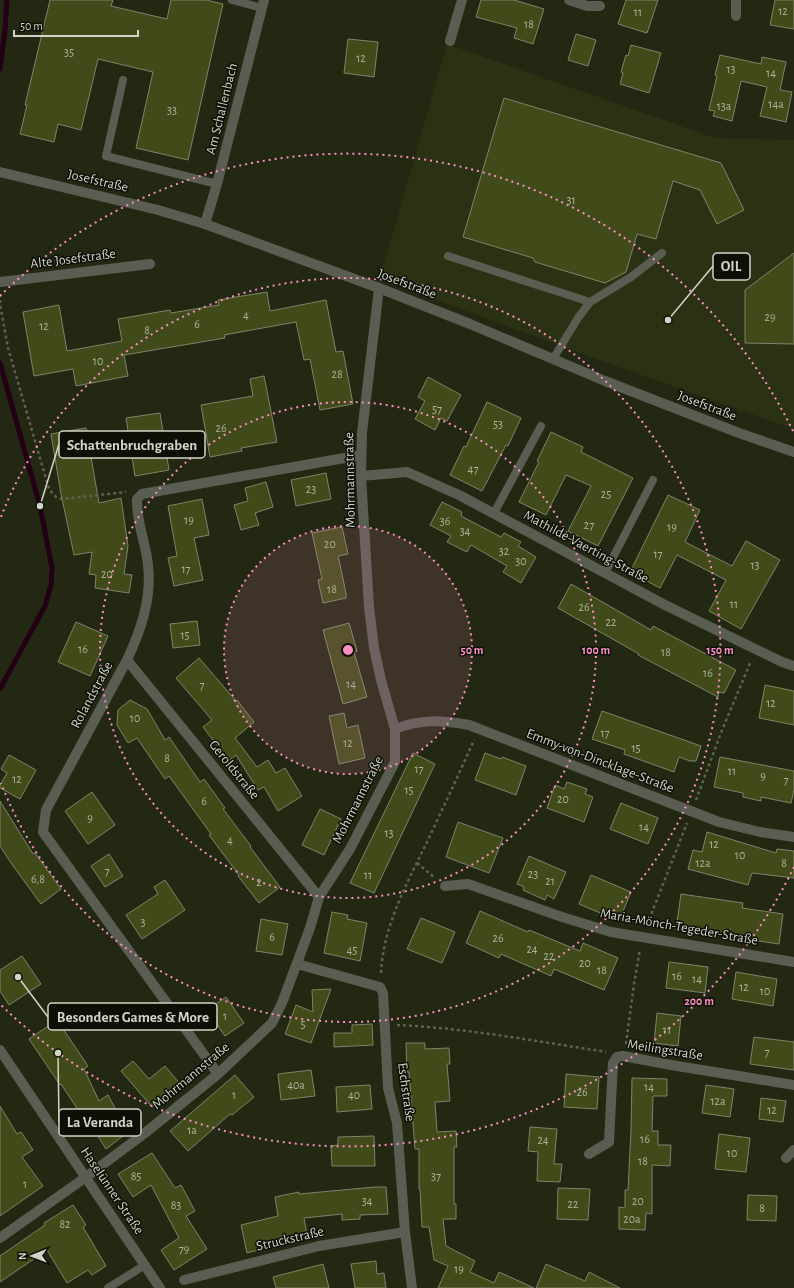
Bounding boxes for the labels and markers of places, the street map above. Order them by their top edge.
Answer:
callout: OIL [713,253,750,280]
callout: Schattenbruchgraben [59,431,205,458]
centre of rings [341,643,355,657]
callout: Besonders Games & More [48,1003,217,1030]
callout: La Veranda [59,1109,141,1136]

